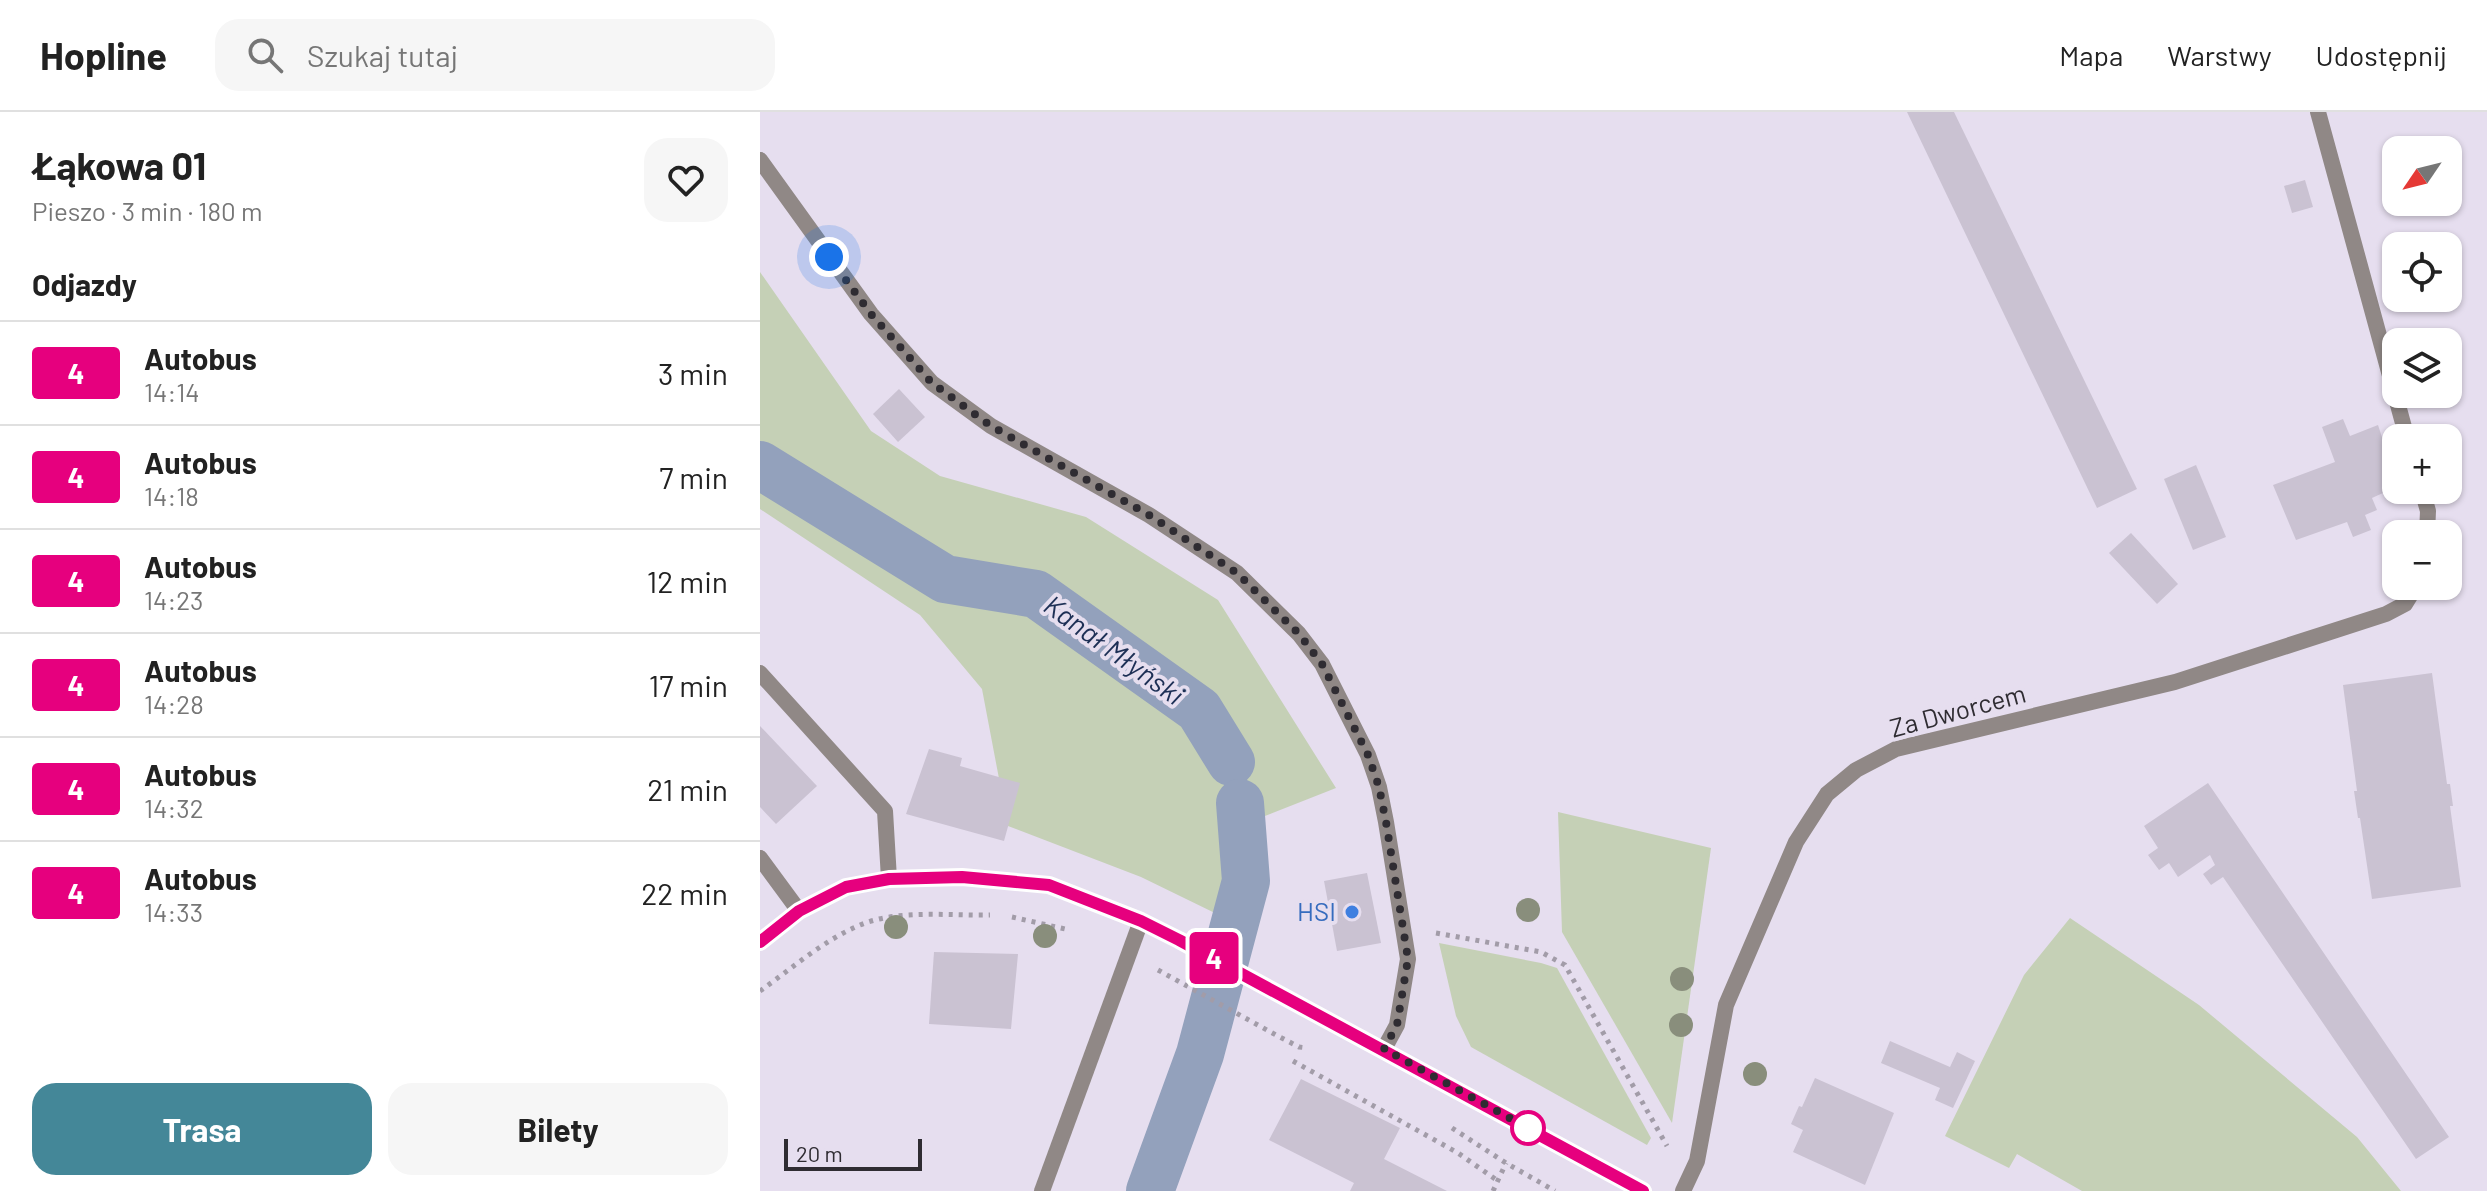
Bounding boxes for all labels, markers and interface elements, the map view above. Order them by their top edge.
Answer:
search box [215,19,775,91]
text: Hopline [40,32,167,78]
icon: search [243,33,287,77]
text: Szukaj tutaj [307,37,458,73]
text: Mapa [2059,38,2123,72]
text: Warstwy [2167,38,2272,72]
text: Udostępnij [2316,38,2447,72]
north arrow [2382,136,2462,216]
map controls [2382,136,2462,600]
button: heart [644,138,728,222]
text: Łąkowa 01 [32,142,206,188]
text: Pieszo · 3 min · 180 m [32,195,262,226]
button: locate [2382,232,2462,312]
your location [809,237,849,277]
text: Odjazdy [32,266,137,302]
button: layers [2382,328,2462,408]
text: Autobus [144,340,257,376]
text: 3 min [658,355,728,391]
text: 4 [68,356,84,390]
text: 14:14 [144,376,200,407]
button: + [2382,424,2462,504]
text: Autobus [144,444,257,480]
text: 7 min [659,459,728,495]
text: 4 [68,460,84,494]
text: 14:18 [144,480,199,511]
button: − [2382,520,2462,600]
text: Autobus [144,548,257,584]
text: 12 min [647,563,728,599]
text: 4 [68,564,84,598]
text: 14:23 [144,584,203,615]
water label: Kanał Młyński [1038,587,1191,711]
text: Autobus [144,652,257,688]
text: 17 min [649,667,728,703]
text: 4 [68,668,84,702]
street label: Za Dworcem [1886,677,2029,743]
text: 14:28 [144,688,204,719]
text: Autobus [144,756,257,792]
text: 21 min [647,771,728,807]
text: 4 [68,772,84,806]
text: 14:32 [144,792,204,823]
text: Autobus [144,860,257,896]
text: 22 min [641,875,728,911]
text: 4 [68,876,84,910]
place label: HSI [1297,895,1336,926]
text: 14:33 [144,896,203,927]
marker: HSI [1343,903,1361,921]
line badge: 4 [1188,932,1240,984]
text: 4 [1206,941,1222,975]
button: Trasa [32,1083,372,1175]
button: Bilety [388,1083,728,1175]
unlabelled marker [1511,1111,1545,1145]
scale bar [784,1135,922,1171]
text: 20 m [796,1140,843,1166]

